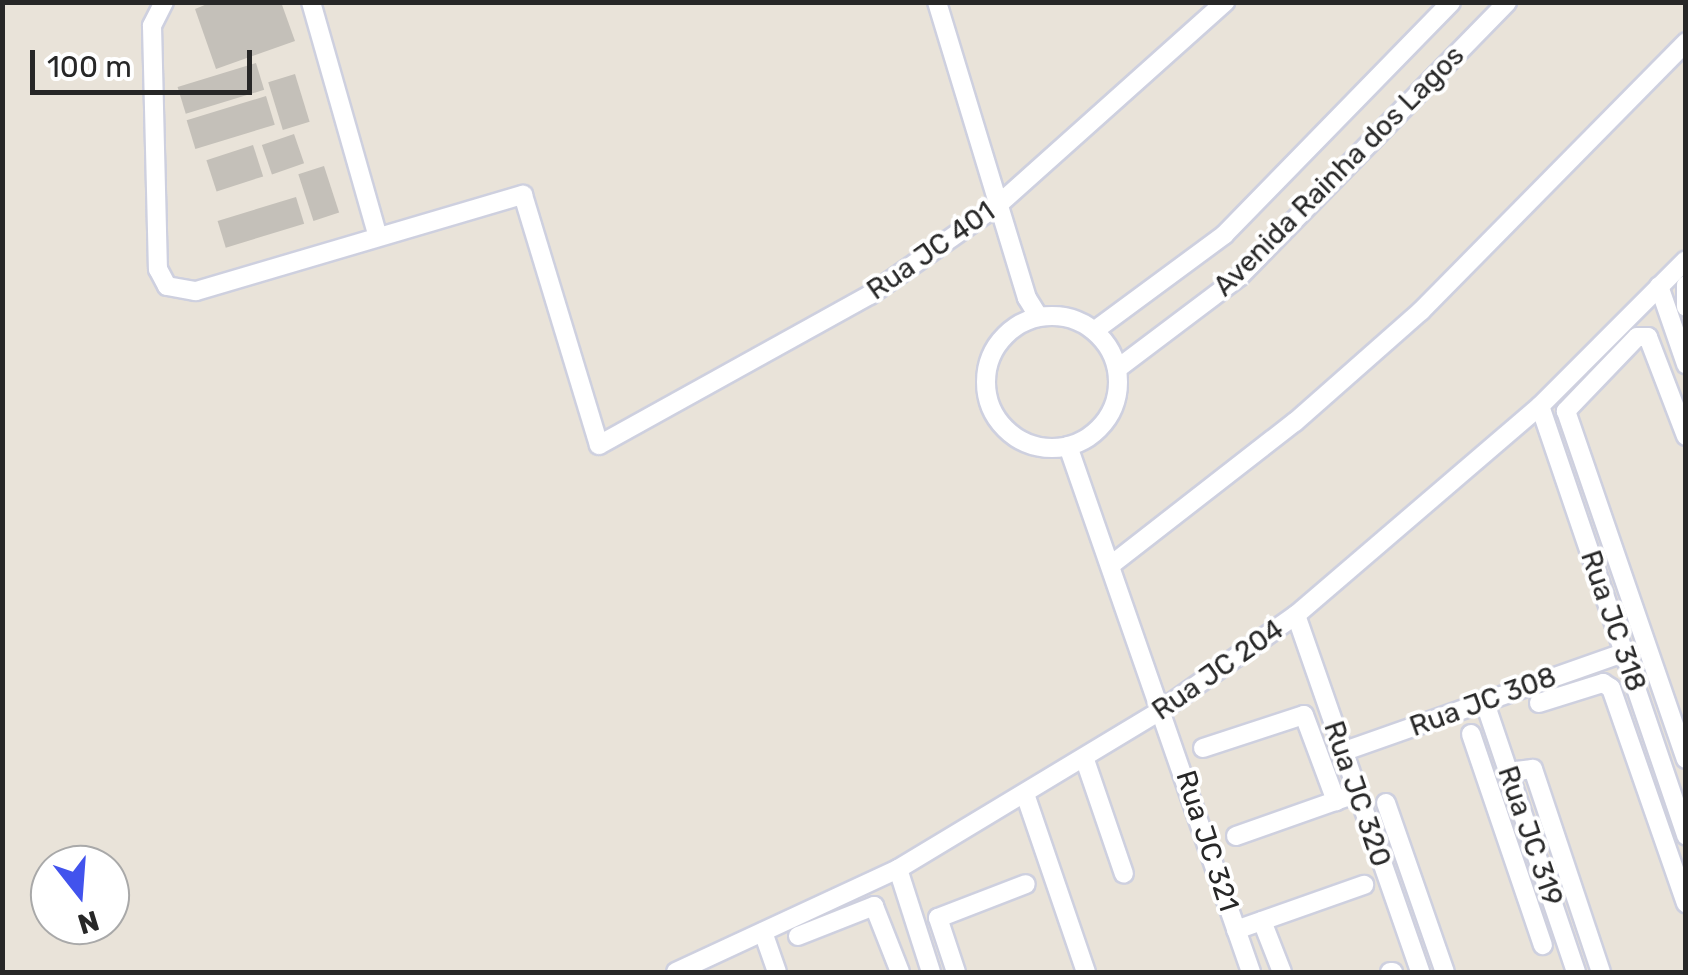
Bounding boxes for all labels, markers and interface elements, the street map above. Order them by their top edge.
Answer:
scale bar [35,30,258,92]
street label: Avenida Rainha dos Lagos [1207,39,1471,303]
text: 100 m [47,49,132,85]
street label: Rua JC 401 [861,195,1001,307]
street label: Rua JC 318 [1573,546,1653,696]
street label: Rua JC 204 [1146,613,1290,727]
street label: Rua JC 308 [1405,660,1561,744]
street label: Rua JC 320 [1316,717,1398,871]
street label: Rua JC 319 [1490,762,1570,910]
street label: Rua JC 321 [1168,766,1246,916]
north arrow [30,845,130,945]
text: N [74,904,103,941]

